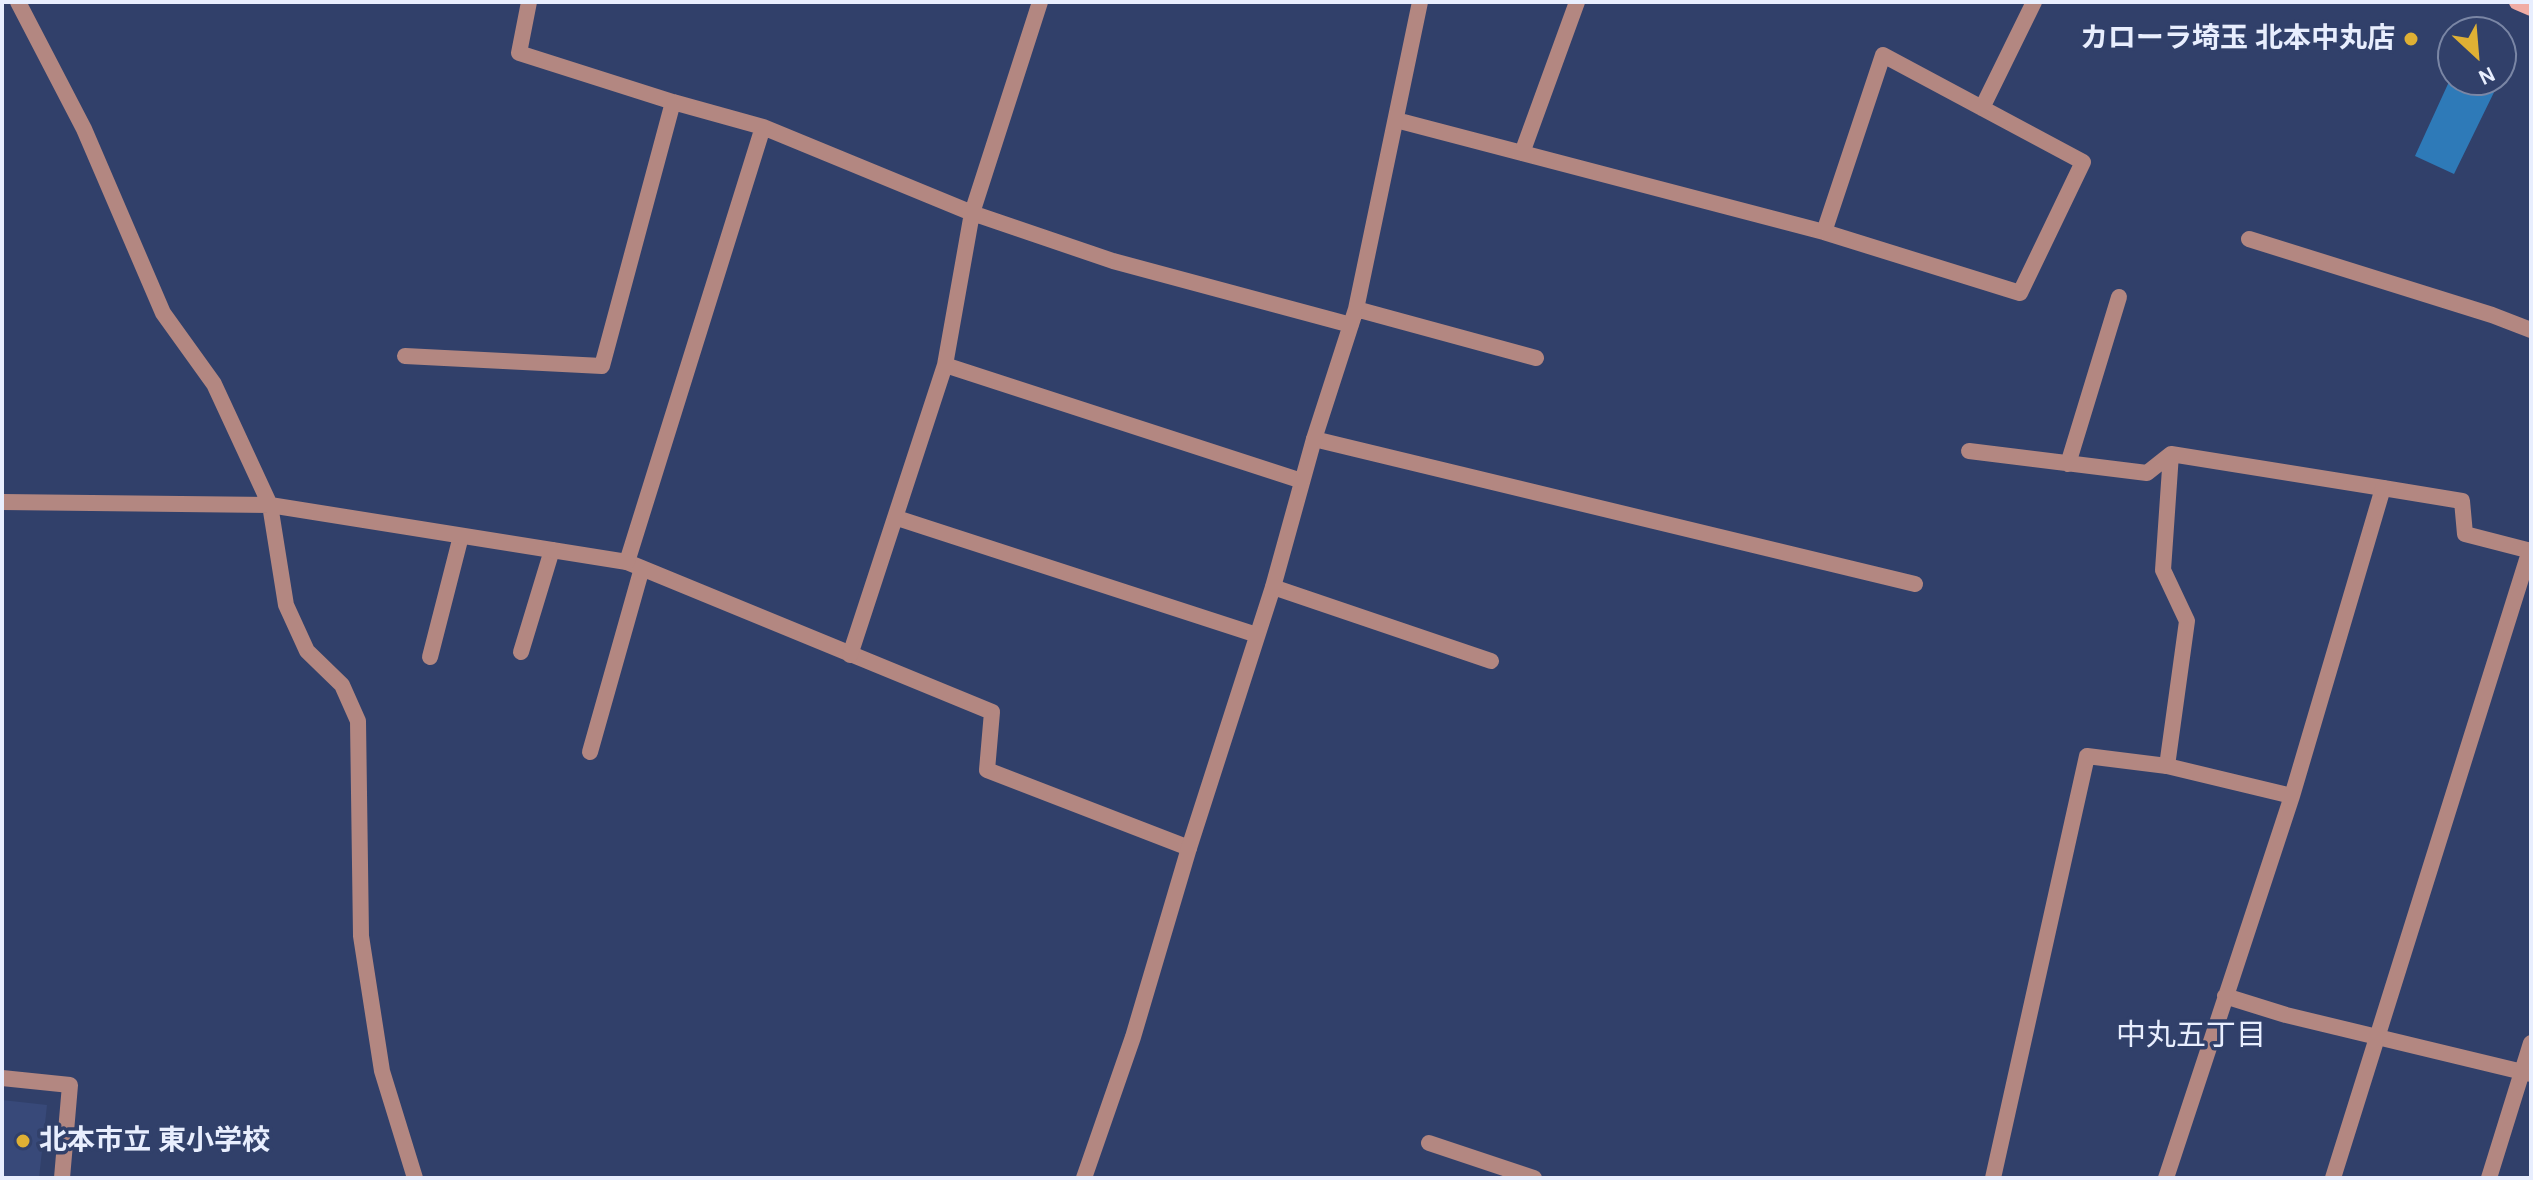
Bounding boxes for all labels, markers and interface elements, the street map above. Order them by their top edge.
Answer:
north arrow [2437,16,2517,96]
place label: カローラ埼玉 北本中丸店 [2080,22,2395,56]
marker: カローラ埼玉 北本中丸店 [2402,30,2420,48]
text: N [2474,61,2499,91]
district label: 中丸五丁目 [2116,1018,2266,1054]
place label: 北本市立 東小学校 [39,1124,270,1158]
marker: 北本市立 東小学校 [14,1132,32,1150]

